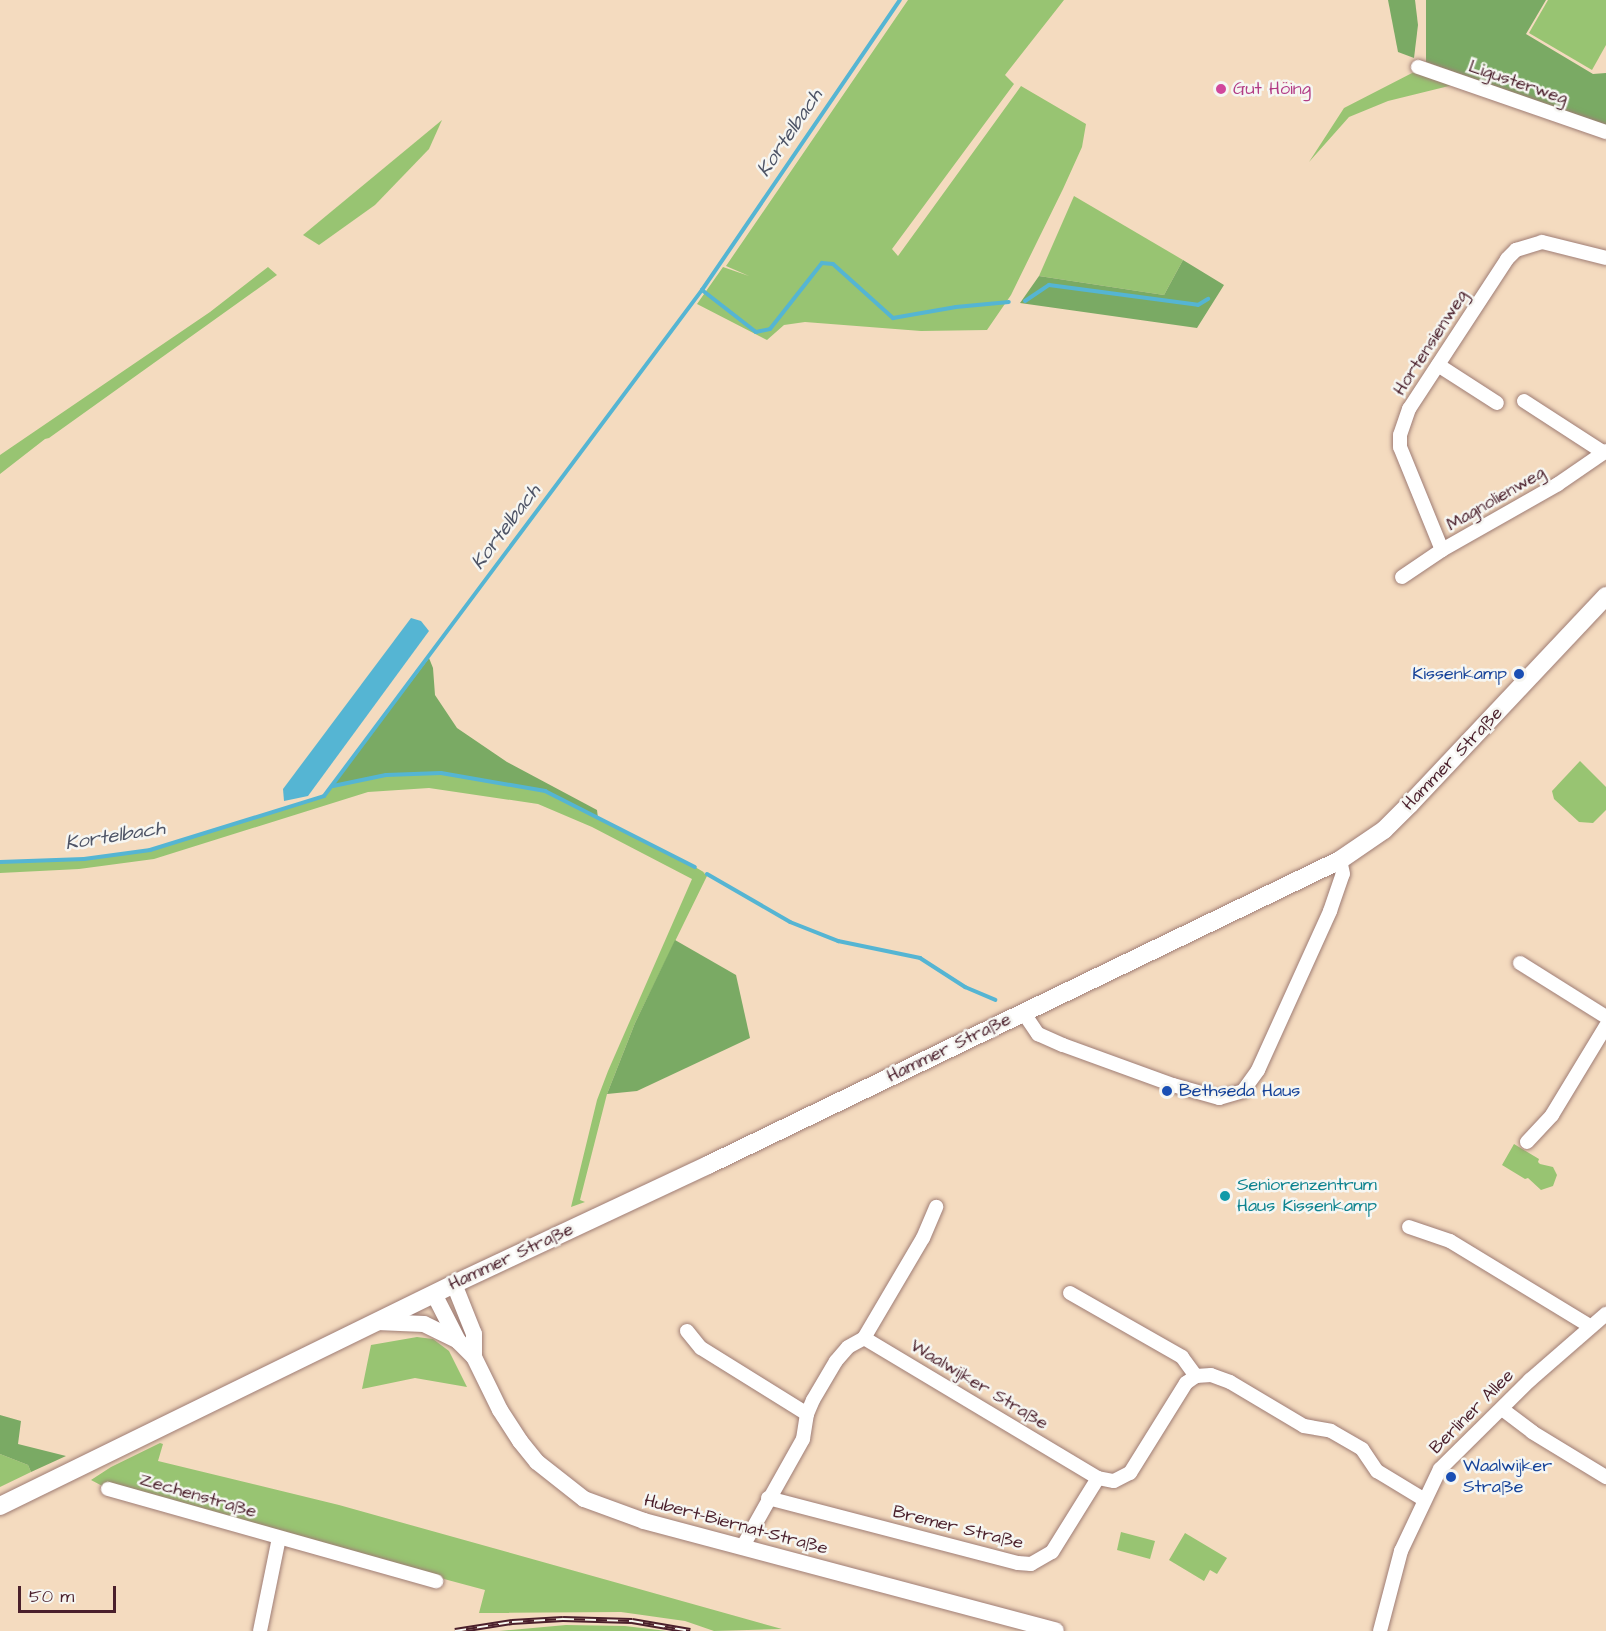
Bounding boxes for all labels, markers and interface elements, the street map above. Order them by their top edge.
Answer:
street label: Ligusterweg [1466,56,1570,110]
place label: Gut Höing [1233,78,1311,100]
marker: Gut Höing [1214,82,1228,96]
water label: Kortelbach [752,85,828,181]
street label: Hortensienweg [1389,286,1473,400]
street label: Magnolienweg [1443,462,1549,536]
water label: Kortelbach [466,480,546,574]
place label: Kissenkamp [1412,663,1507,685]
marker: Kissenkamp [1512,667,1526,681]
street label: Hammer Straße [1398,703,1508,815]
water label: Kortelbach [64,816,166,856]
street label: Hammer Straße [883,1009,1015,1087]
place label: Bethseda Haus [1179,1080,1300,1102]
marker: Bethseda Haus [1160,1084,1174,1098]
place label: Seniorenzentrum Haus Kissenkamp [1237,1175,1377,1218]
marker: Seniorenzentrum Haus Kissenkamp [1218,1189,1232,1203]
street label: Hammer Straße [445,1219,577,1295]
street label: Waalwijker Straße [906,1335,1052,1435]
street label: Berliner Allee [1425,1365,1519,1459]
place label: Waalwijker Straße [1463,1456,1552,1498]
street label: Zechenstraße [137,1469,259,1523]
marker: Waalwijker Straße [1444,1470,1458,1484]
street label: Hubert-Biernat-Straße [642,1490,830,1560]
street label: Bremer Straße [890,1501,1026,1555]
scale bar [21,1574,118,1612]
text: 50 m [29,1584,74,1609]

